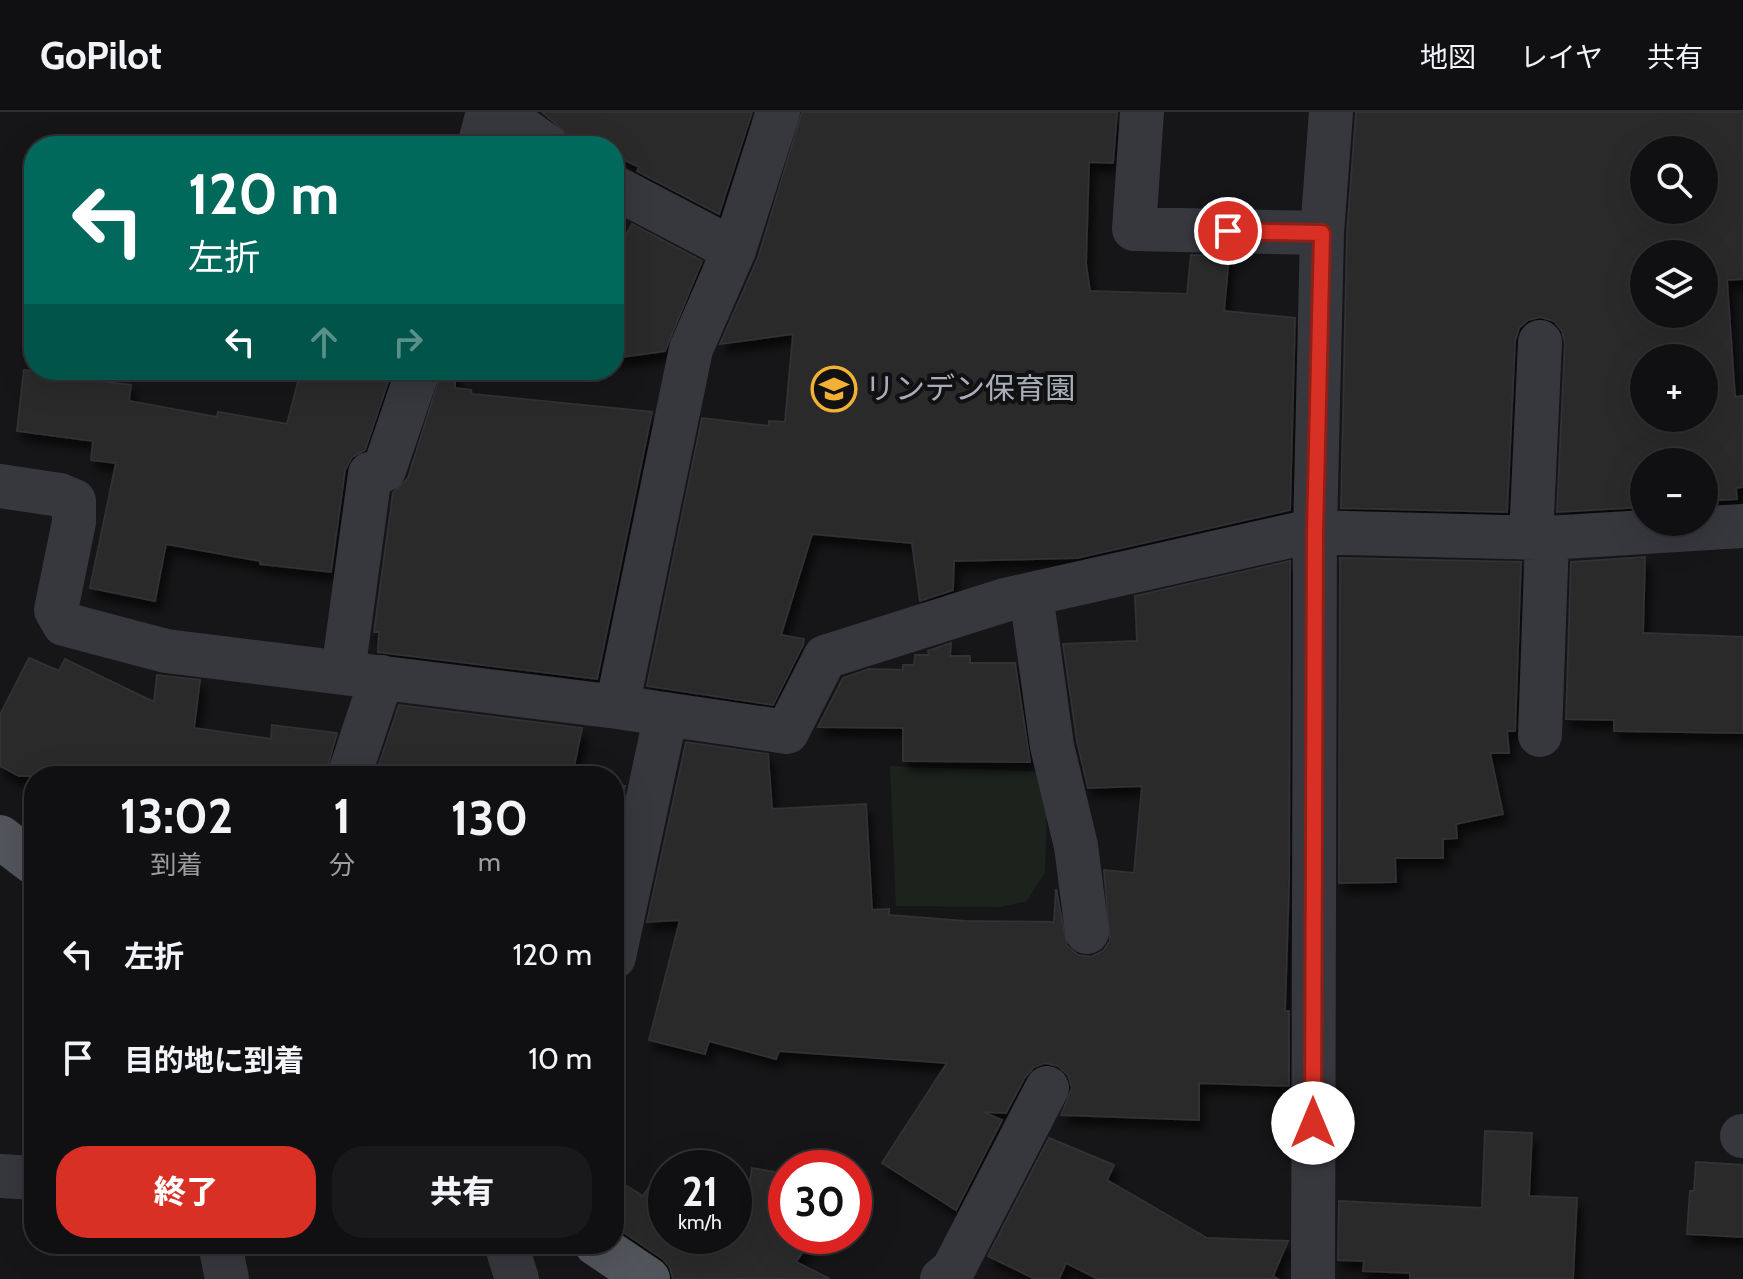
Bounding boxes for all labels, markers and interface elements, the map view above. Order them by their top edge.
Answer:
text: GoPilot [40,32,162,79]
text: 地図 [1420,40,1476,74]
text: レイヤ [1520,40,1603,74]
text: 共有 [1647,40,1703,74]
map controls [1630,136,1718,536]
button: search [1630,136,1718,224]
text: 120 m [188,160,339,228]
icon: left [56,168,160,272]
pin [1194,197,1262,265]
icon: arrive [1206,209,1250,253]
text: 左折 [188,235,260,279]
button: layers [1630,240,1718,328]
icon: left [218,320,262,364]
icon: ahead [302,320,346,364]
icon: right [386,320,430,364]
button: + [1630,344,1718,432]
school or university icon: リンデン保育園 [810,365,858,413]
place label: リンデン保育園 [865,370,1075,407]
button: − [1630,448,1718,536]
text: 13:02 [120,787,233,845]
text: 1 [333,787,351,845]
text: 130 [451,789,528,847]
text: m [478,846,501,878]
text: 到着 [150,849,203,881]
text: 分 [329,849,355,881]
icon: left [56,932,100,976]
text: 120 m [512,936,592,973]
text: 左折 [124,938,184,975]
icon: arrive [56,1036,100,1080]
text: 10 m [528,1040,592,1077]
text: 目的地に到着 [124,1042,304,1079]
position arrow [1271,1081,1355,1165]
button: 終了 [56,1146,316,1238]
button: 共有 [332,1146,592,1238]
speed limit sign: 30 [768,1150,872,1254]
text: 21 [682,1167,718,1216]
text: km/h [678,1210,722,1234]

